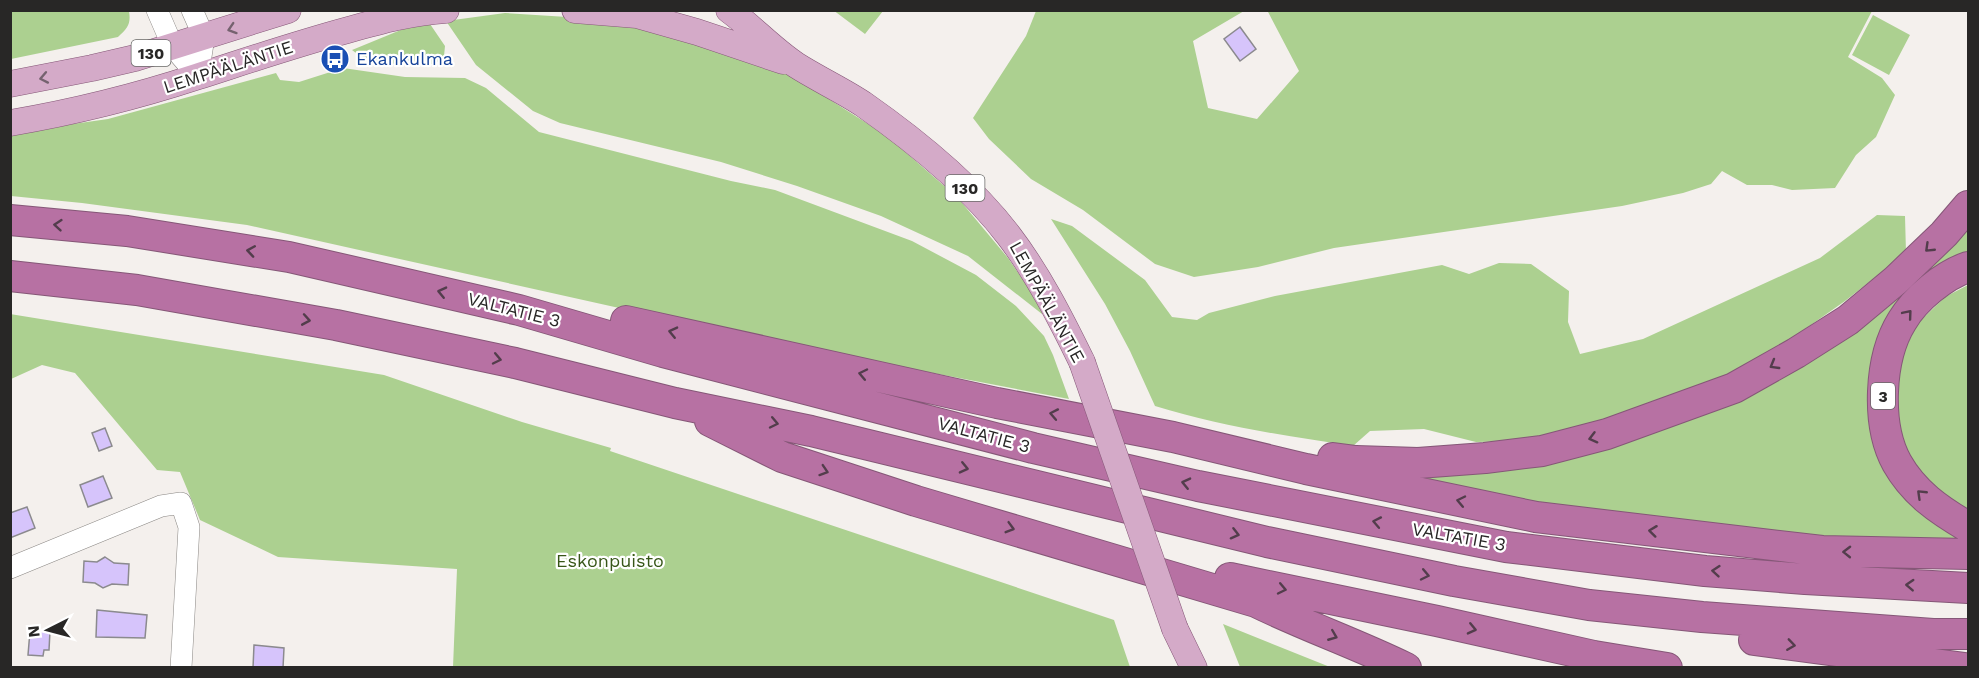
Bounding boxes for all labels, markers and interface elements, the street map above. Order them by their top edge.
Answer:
one-way arrow [227,21,238,34]
street label: LEMPÄÄLÄNTIE [160,36,295,97]
road number: 130 [132,40,170,66]
bus stop icon: Ekankulma [319,43,351,75]
place label: Ekankulma [356,48,453,69]
one-way arrow [39,71,49,84]
road number: 130 [946,175,984,201]
one-way arrow [54,219,63,232]
street label: LEMPÄÄLÄNTIE [1006,238,1089,366]
one-way arrow [1925,241,1936,252]
one-way arrow [247,245,257,258]
one-way arrow [437,286,447,299]
street label: VALTATIE 3 [466,288,563,331]
one-way arrow [1901,310,1912,321]
one-way arrow [300,313,310,326]
one-way arrow [668,326,678,339]
one-way arrow [491,352,501,365]
one-way arrow [1769,358,1780,370]
one-way arrow [858,368,868,381]
road number: 3 [1871,383,1895,409]
one-way arrow [1049,408,1059,421]
street label: VALTATIE 3 [936,412,1033,457]
one-way arrow [769,416,779,429]
one-way arrow [1588,430,1598,443]
one-way arrow [958,461,968,474]
one-way arrow [818,463,829,476]
one-way arrow [1181,478,1191,491]
one-way arrow [1917,490,1928,501]
one-way arrow [1456,495,1466,508]
one-way arrow [1373,516,1383,529]
street label: VALTATIE 3 [1411,518,1508,555]
one-way arrow [1004,521,1015,533]
one-way arrow [1649,525,1658,538]
one-way arrow [1229,527,1239,540]
one-way arrow [1843,545,1852,558]
park label: Eskonpuisto [556,550,664,571]
one-way arrow [1711,565,1720,578]
one-way arrow [1420,568,1430,581]
one-way arrow [1906,579,1915,592]
one-way arrow [1276,581,1286,594]
north arrow [18,600,78,660]
one-way arrow [1467,621,1477,634]
text: N [24,625,44,638]
one-way arrow [1327,629,1338,641]
one-way arrow [1786,638,1795,650]

